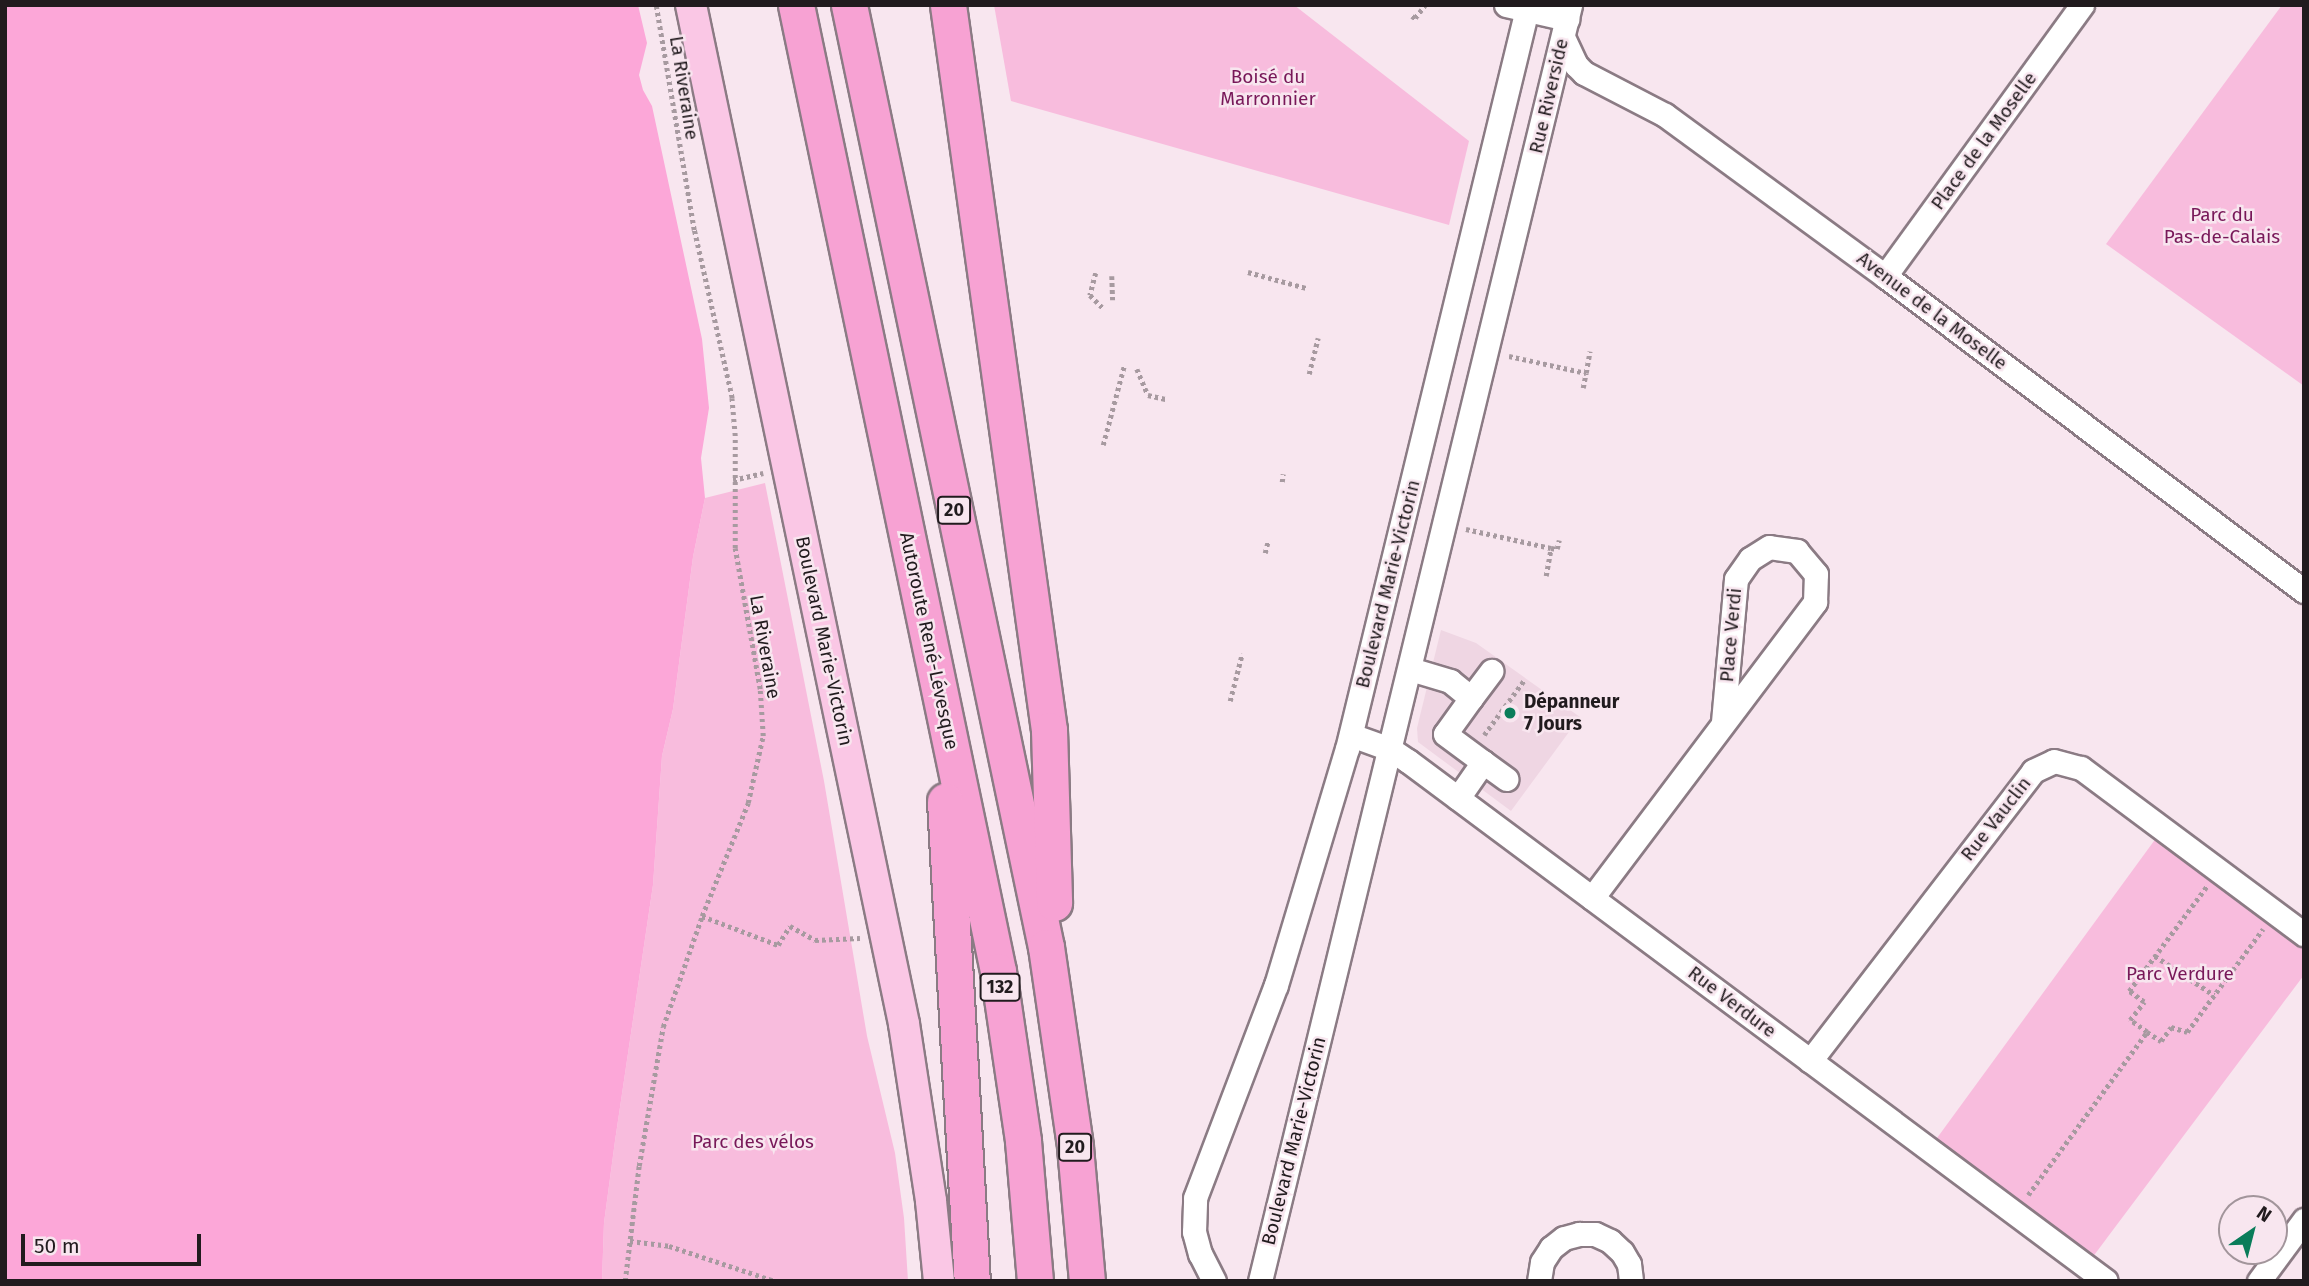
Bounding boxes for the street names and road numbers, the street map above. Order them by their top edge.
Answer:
street label: La Riveraine [665,34,703,142]
street label: Rue Riverside [1525,36,1573,156]
street label: Place de la Moselle [1926,68,2042,214]
street label: Avenue de la Moselle [1852,247,2012,375]
street label: Boulevard Marie-Victorin [1351,477,1425,691]
road number: 20 [936,496,972,524]
street label: Autoroute René-Lévesque [895,530,963,752]
street label: Boulevard Marie-Victorin [791,534,857,748]
street label: Place Verdi [1716,587,1746,683]
street label: La Riveraine [745,593,785,701]
street label: Rue Vauclin [1956,772,2036,866]
street label: Rue Verdure [1683,961,1781,1043]
road number: 132 [979,972,1021,1002]
street label: Boulevard Marie-Victorin [1257,1034,1331,1248]
road number: 20 [1058,1132,1092,1162]

